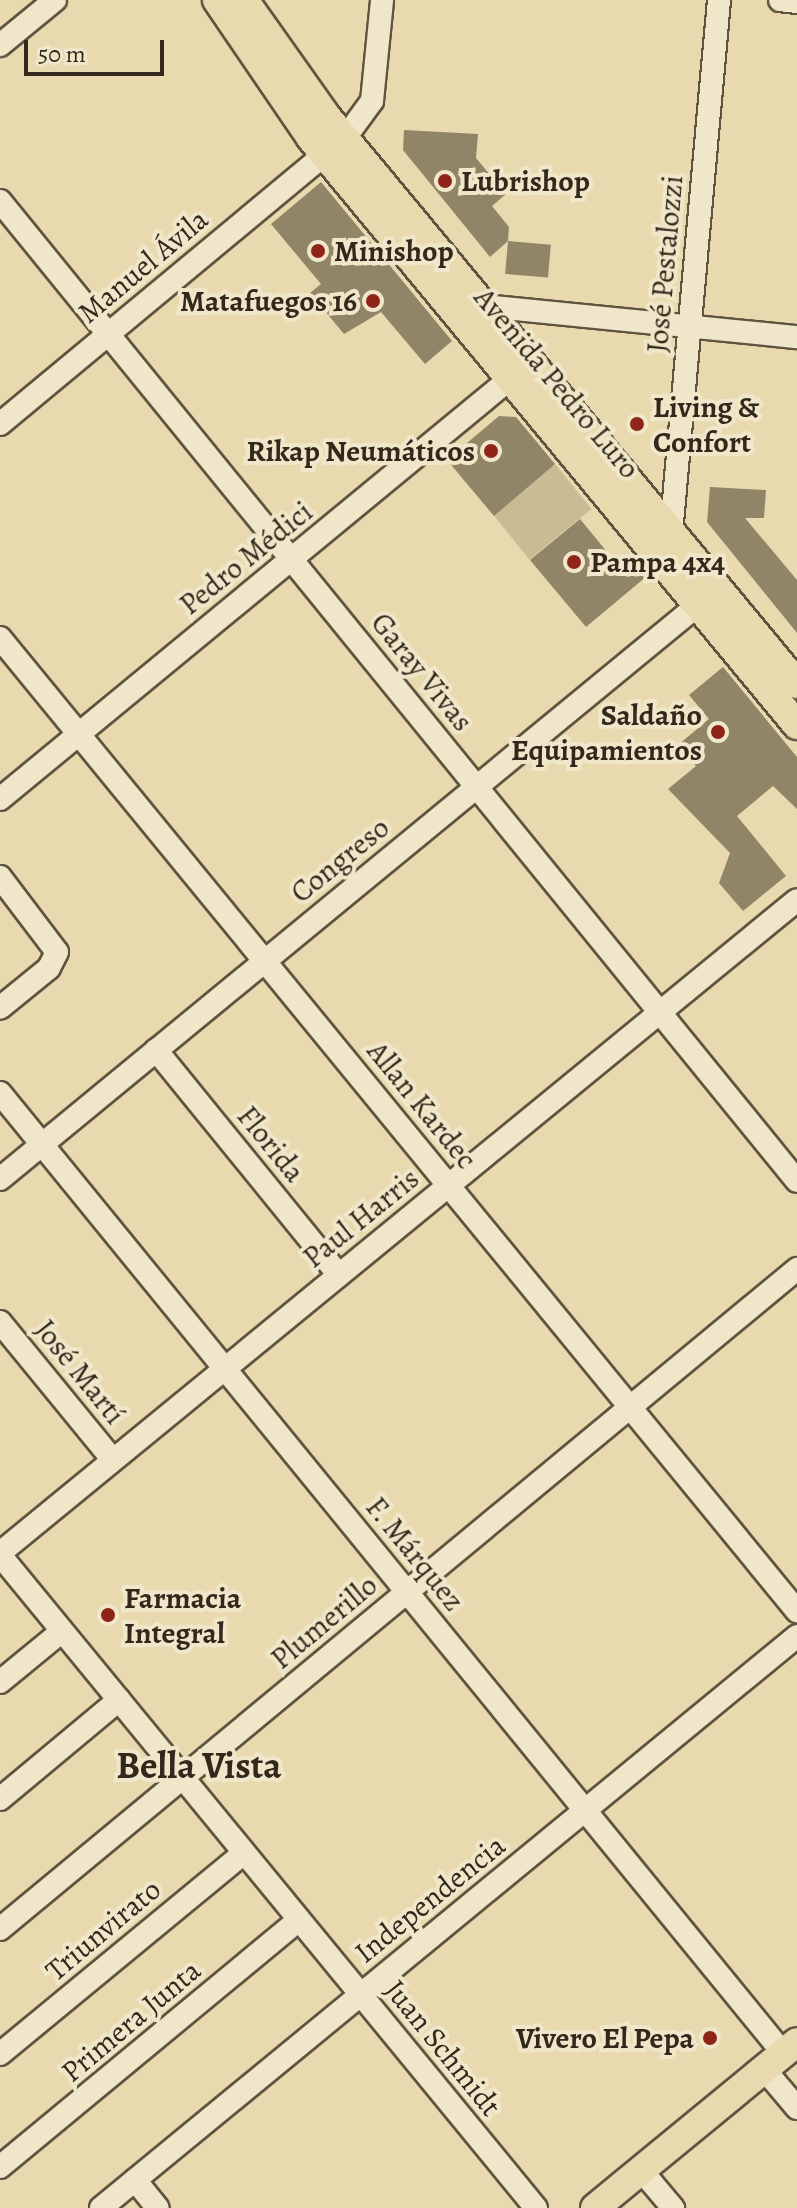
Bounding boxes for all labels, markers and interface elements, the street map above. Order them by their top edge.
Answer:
scale bar [28,24,168,74]
text: 50 m [38,38,86,70]
place label: Lubrishop [461,163,590,199]
marker: Lubrishop [436,172,454,190]
street label: José Pestalozzi [639,174,691,354]
street label: Manuel Ávila [71,201,215,331]
place label: Minishop [334,233,454,269]
marker: Minishop [309,242,327,260]
street label: Avenida Pedro Luro [467,280,647,486]
place label: Matafuegos 16 [180,283,357,319]
marker: Matafuegos 16 [364,292,382,310]
place label: Living & Confort [653,389,759,460]
marker: Living & Confort [628,415,646,433]
place label: Rikap Neumáticos [246,433,475,469]
marker: Rikap Neumáticos [482,442,500,460]
street label: Pedro Médici [172,493,320,623]
place label: Pampa 4x4 [590,544,725,580]
marker: Pampa 4x4 [565,553,583,571]
street label: Garay Vivas [363,605,481,739]
place label: Saldaño Equipamientos [511,697,702,768]
marker: Saldaño Equipamientos [709,723,727,741]
street label: Congreso [284,809,396,911]
street label: Allan Kardec [360,1034,484,1176]
street label: Florida [229,1099,313,1189]
street label: Paul Harris [296,1160,426,1276]
street label: José Martí [27,1313,133,1431]
street label: F. Márquez [358,1489,472,1619]
street label: Plumerillo [263,1567,385,1677]
place label: Farmacia Integral [124,1580,241,1650]
marker: Farmacia Integral [99,1606,117,1624]
district label: Bella Vista [116,1743,282,1789]
street label: Independencia [347,1827,513,1971]
street label: Triunvirato [38,1871,168,1989]
street label: Primera Junta [54,1952,208,2090]
street label: Juan Schmidt [377,1973,509,2123]
place label: Vivero El Pepa [516,2020,694,2056]
marker: Vivero El Pepa [701,2029,719,2047]

